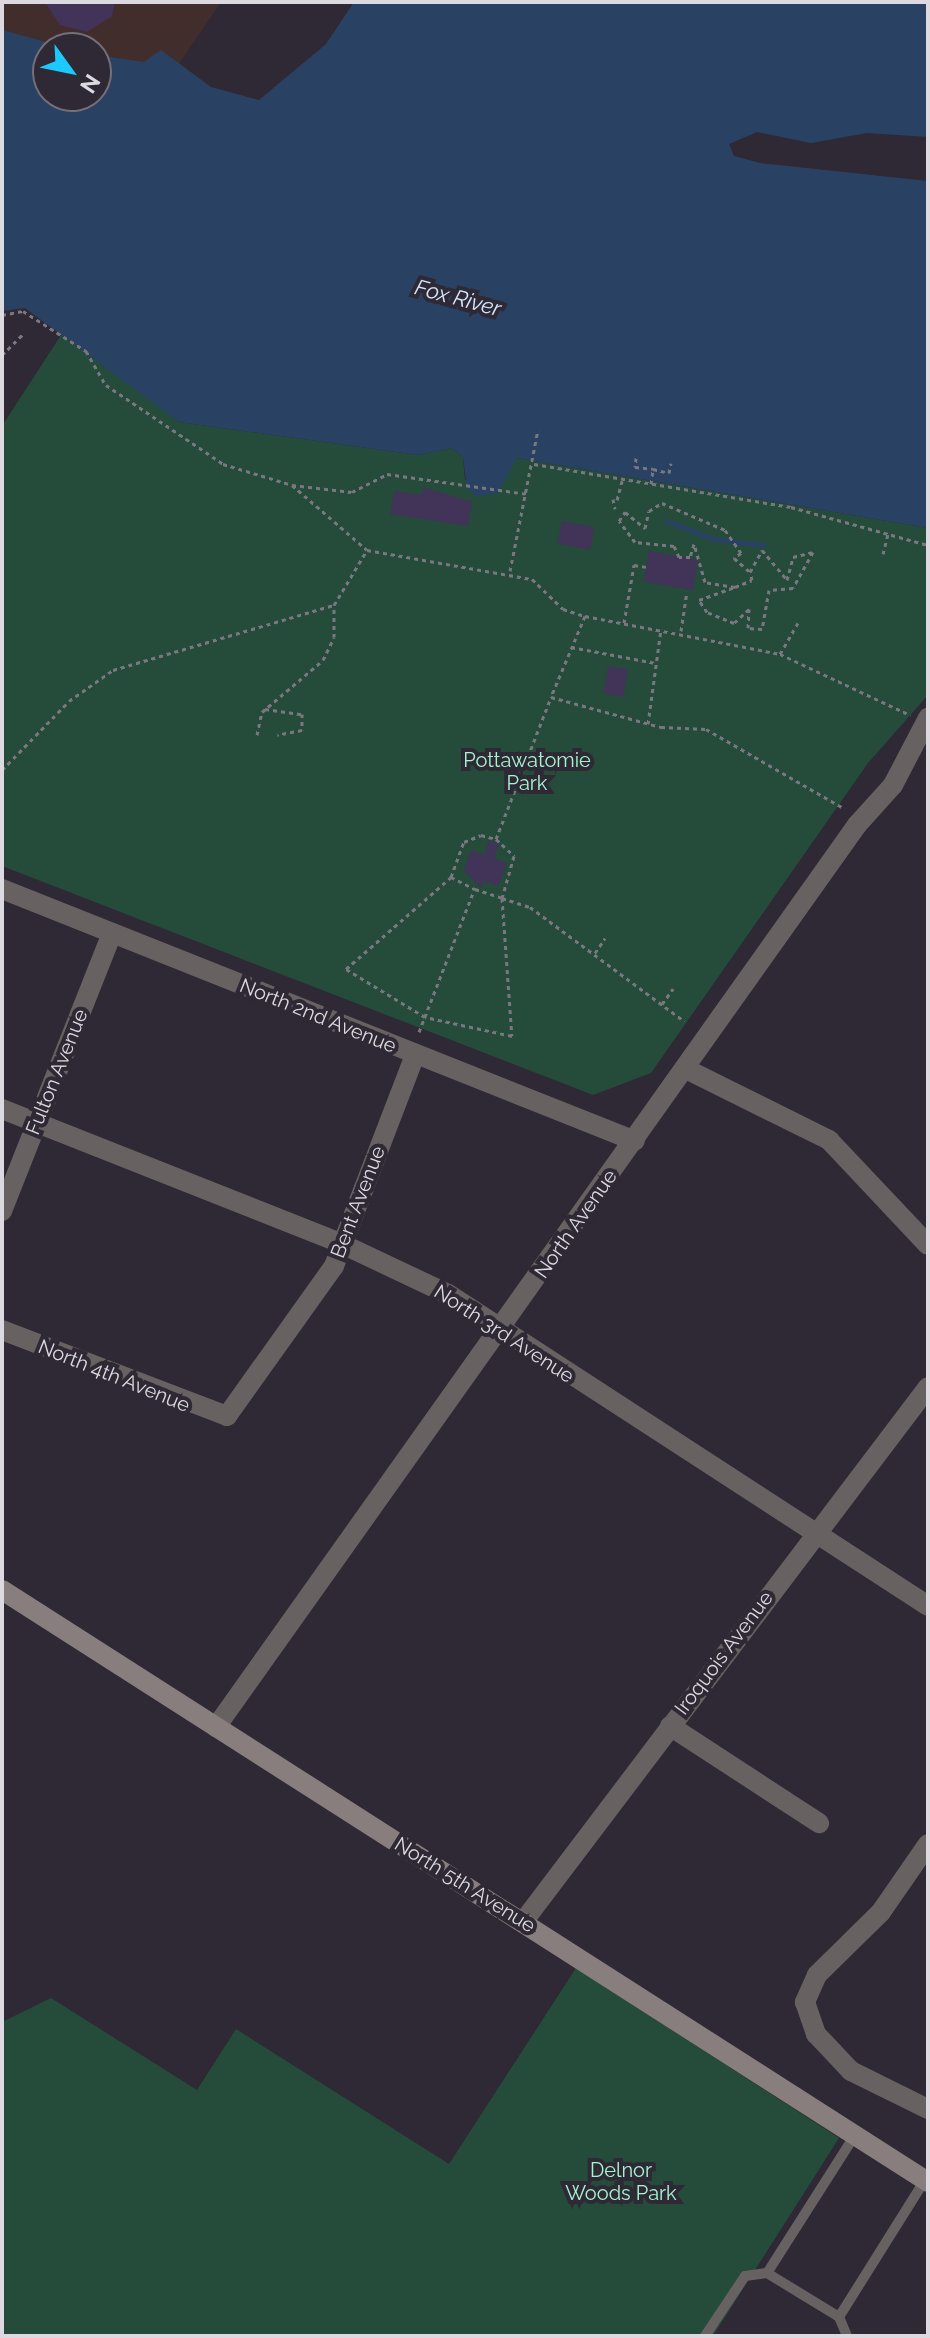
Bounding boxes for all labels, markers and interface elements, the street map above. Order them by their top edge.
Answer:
north arrow [32,32,112,112]
text: N [75,70,106,98]
water label: Fox River [412,274,504,322]
park label: Pottawatomie Park [463,749,591,796]
street label: North 2nd Avenue [236,974,400,1058]
street label: Fulton Avenue [21,1005,93,1139]
street label: Bent Avenue [326,1142,390,1262]
street label: North Avenue [530,1165,622,1283]
street label: North 3rd Avenue [429,1280,579,1388]
street label: North 4th Avenue [34,1334,194,1418]
street label: Iroquois Avenue [670,1586,778,1720]
street label: North 5th Avenue [390,1832,540,1938]
park label: Delnor Woods Park [565,2159,677,2206]

